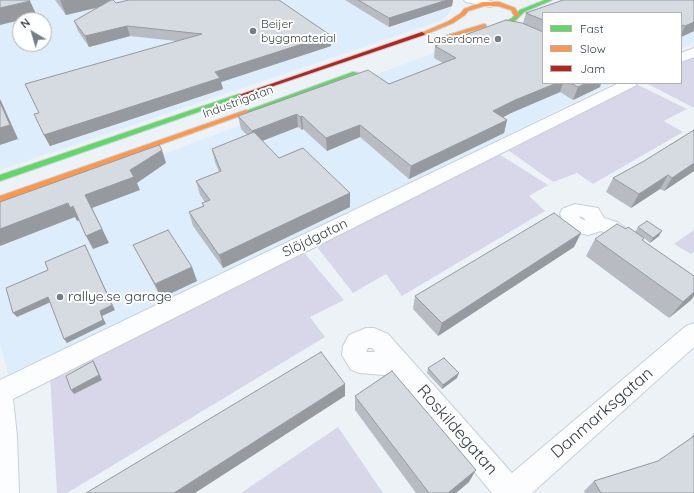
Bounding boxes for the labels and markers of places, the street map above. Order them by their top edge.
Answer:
place label: Beijer byggmaterial [261,17,336,45]
marker: Beijer byggmaterial [248,26,258,36]
place label: Laserdome [427,32,490,46]
marker: Laserdome [493,34,503,44]
place label: rallye.se garage [68,289,172,305]
marker: rallye.se garage [55,292,65,302]

